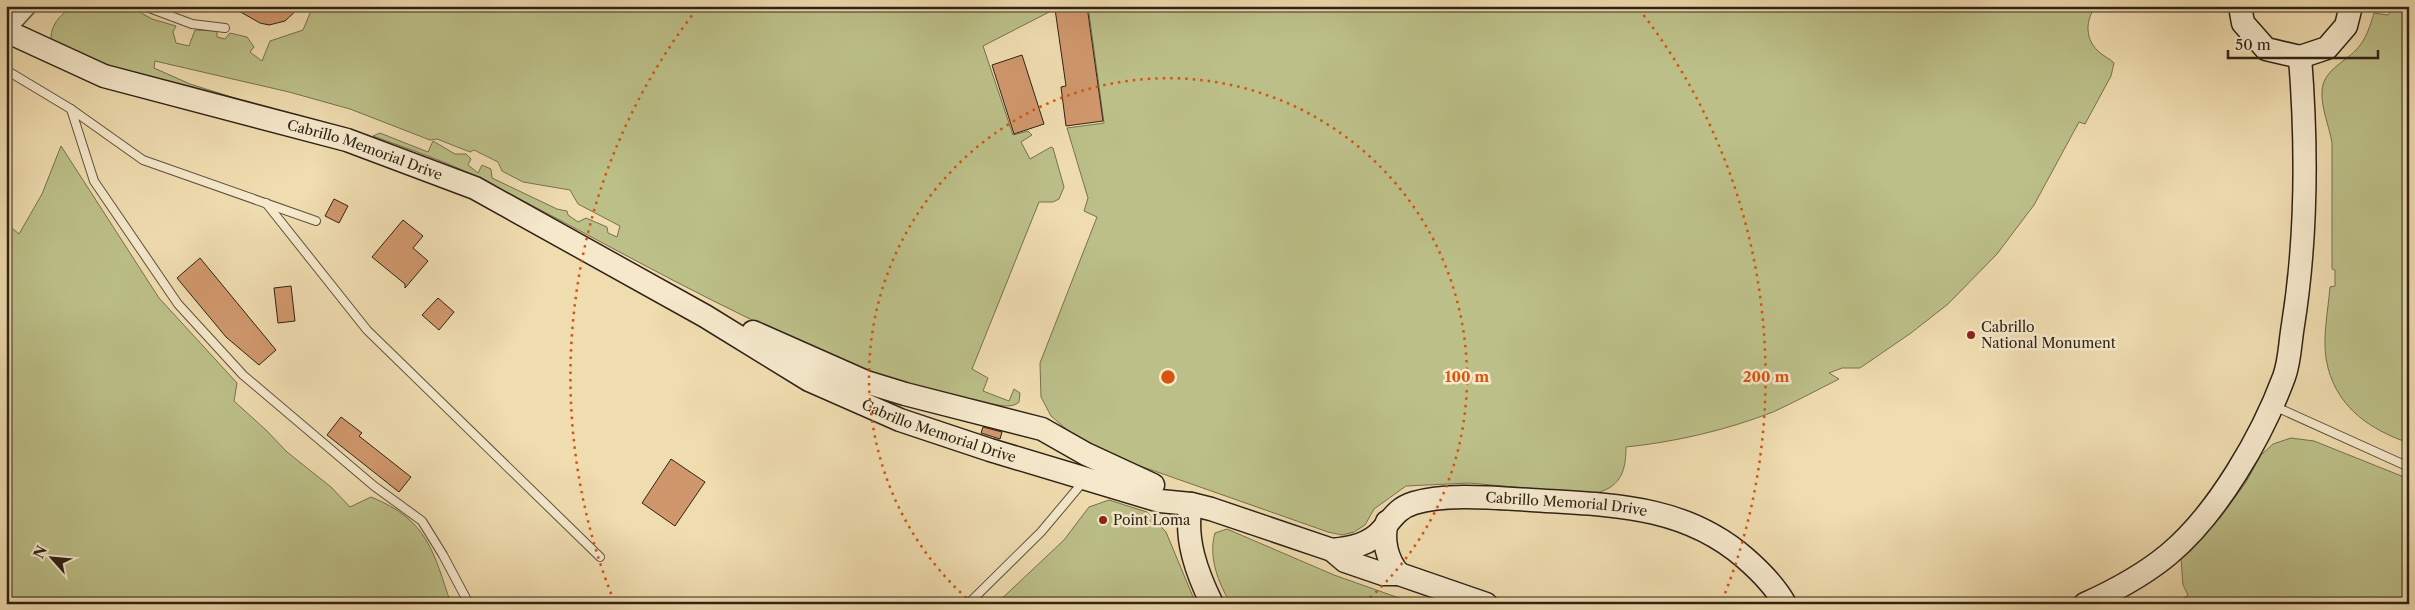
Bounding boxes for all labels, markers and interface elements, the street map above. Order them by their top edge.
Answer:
scale bar [2228,28,2378,60]
text: 50 m [2235,35,2271,54]
street label: Cabrillo Memorial Drive [285,116,445,184]
place label: Cabrillo National Monument [1981,318,2116,352]
marker: Cabrillo National Monument [1965,329,1977,341]
text: 100 m [1445,367,1489,386]
text: 200 m [1743,367,1789,386]
centre of rings [1159,368,1177,386]
street label: Cabrillo Memorial Drive [859,395,1019,466]
street label: Cabrillo Memorial Drive [1485,488,1649,520]
place label: Point Loma [1113,511,1191,529]
marker: Point Loma [1097,514,1109,526]
north arrow [28,532,78,582]
text: N [30,543,51,562]

